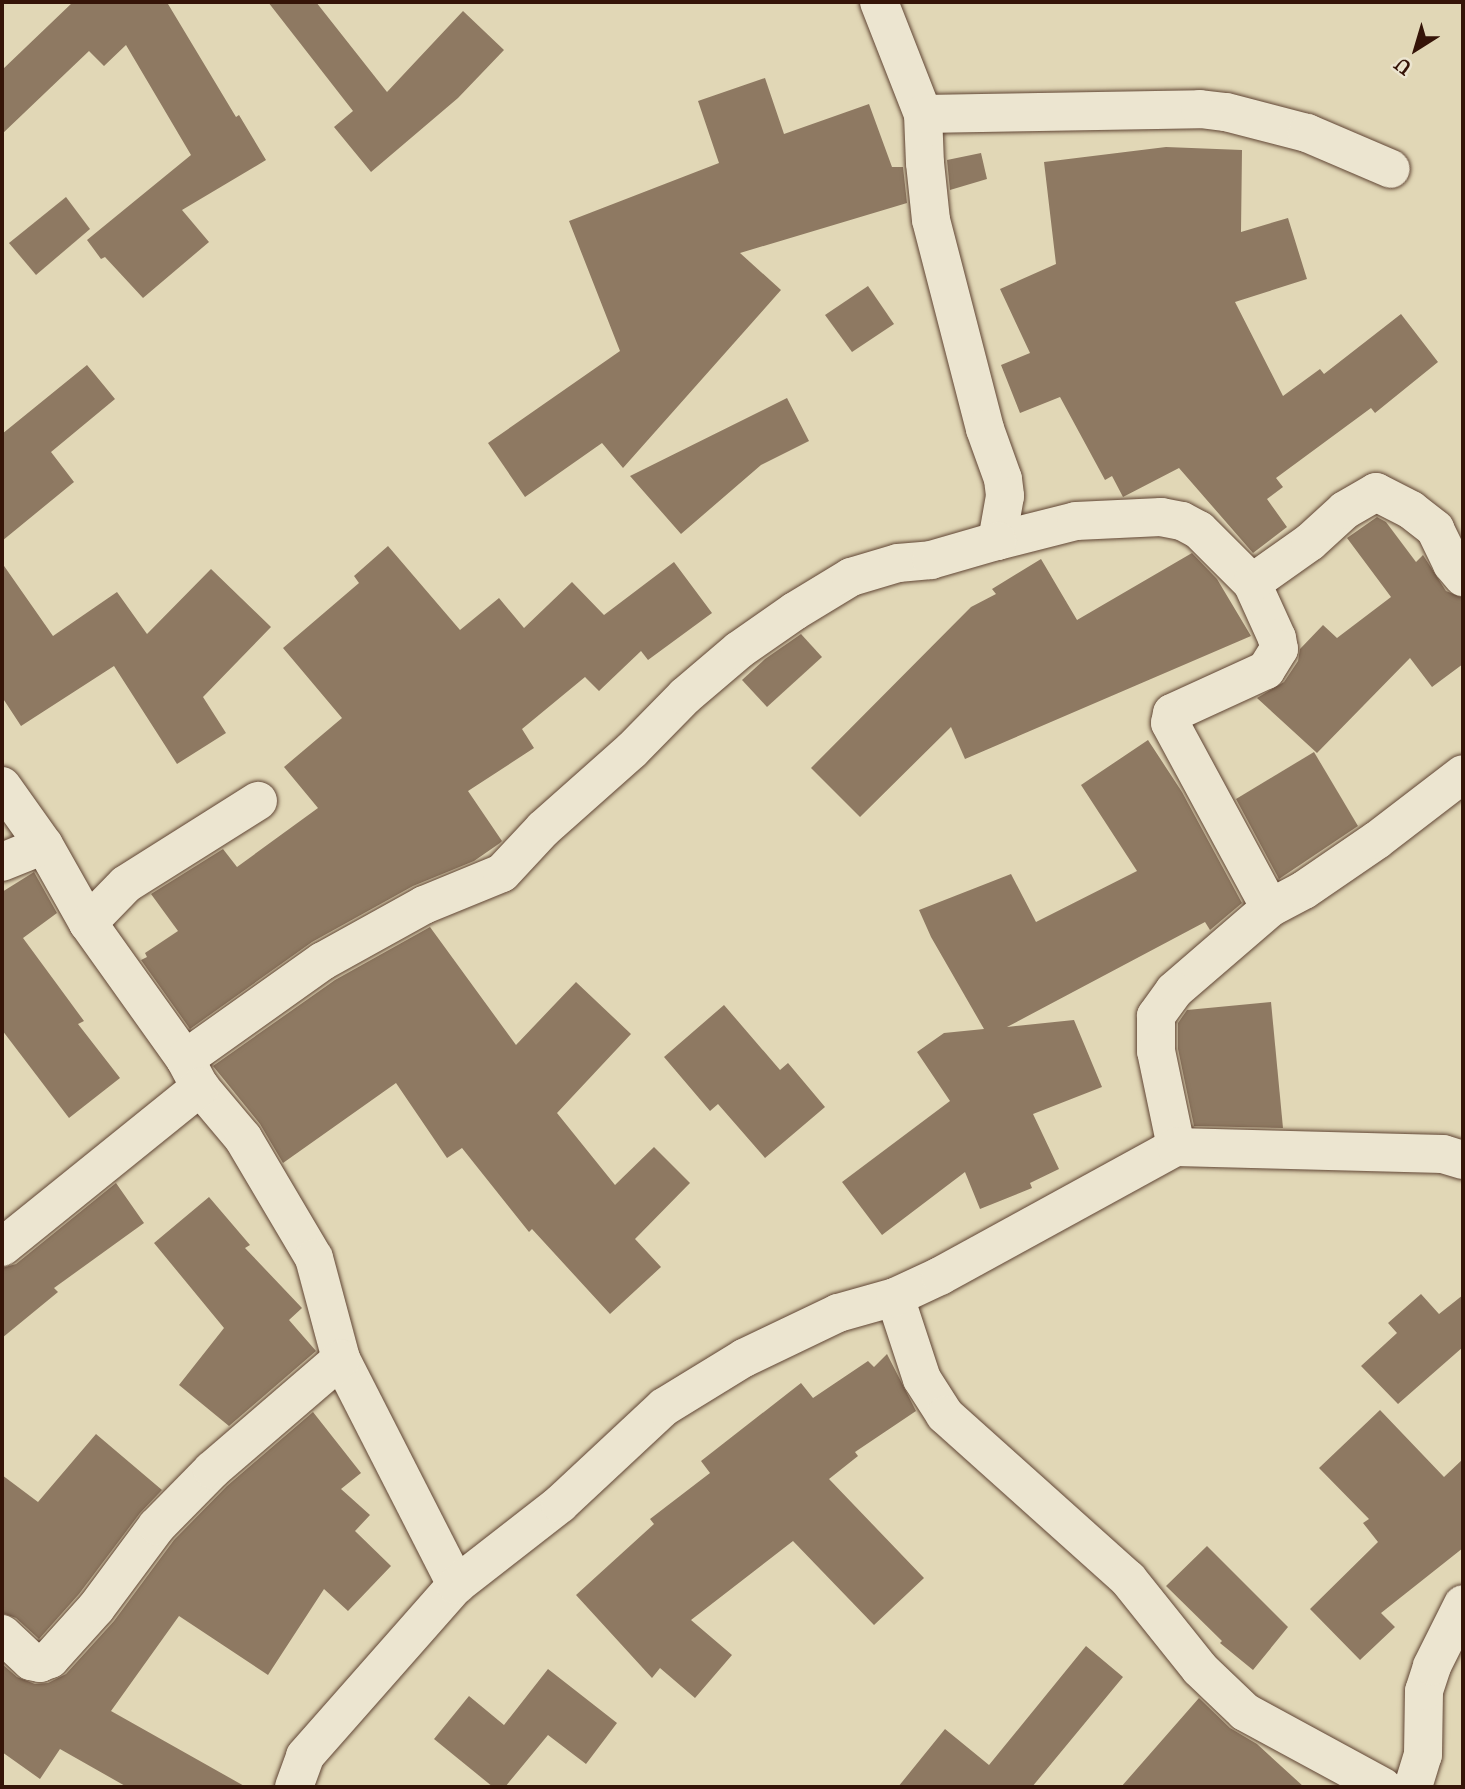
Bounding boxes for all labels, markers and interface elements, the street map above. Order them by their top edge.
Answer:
north arrow [1381,14,1451,84]
text: U [1390,52,1416,80]

